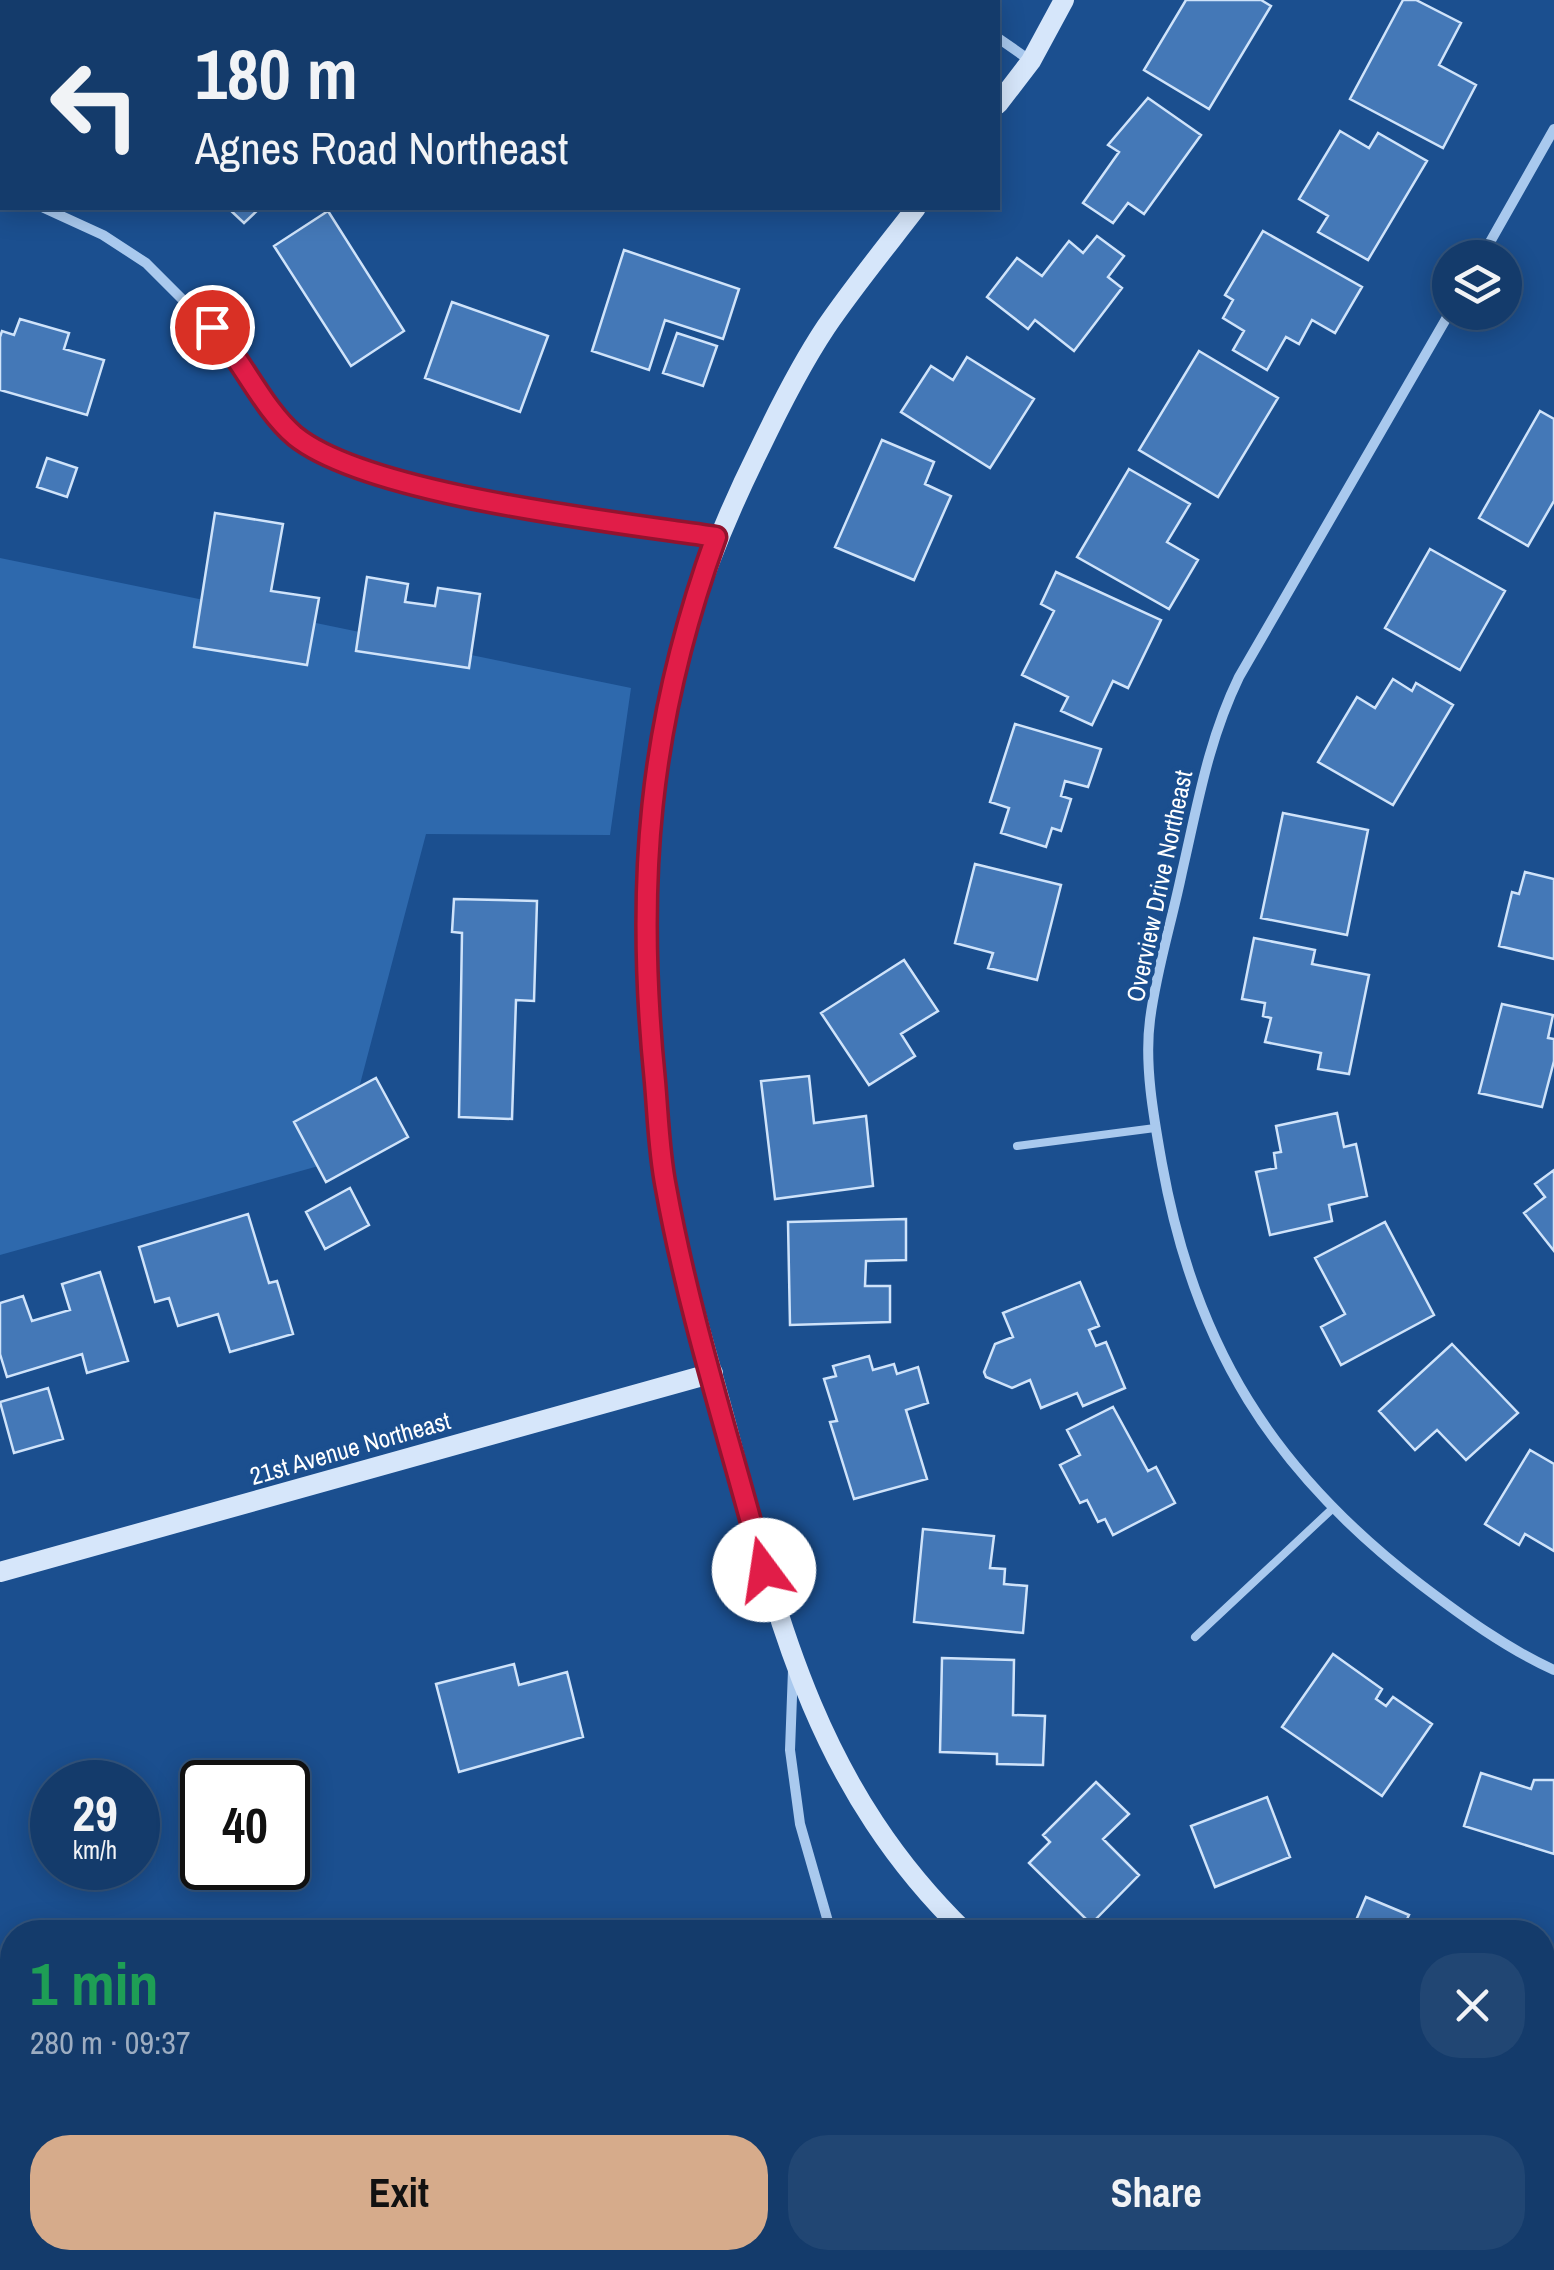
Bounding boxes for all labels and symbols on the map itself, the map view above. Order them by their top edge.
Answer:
pin [170,285,255,370]
street label: Overview Drive Northeast [1118,767,1200,1005]
street label: 21st Avenue Northeast [246,1403,455,1493]
position arrow [712,1518,816,1622]
speed limit sign: 40 [180,1760,310,1890]

